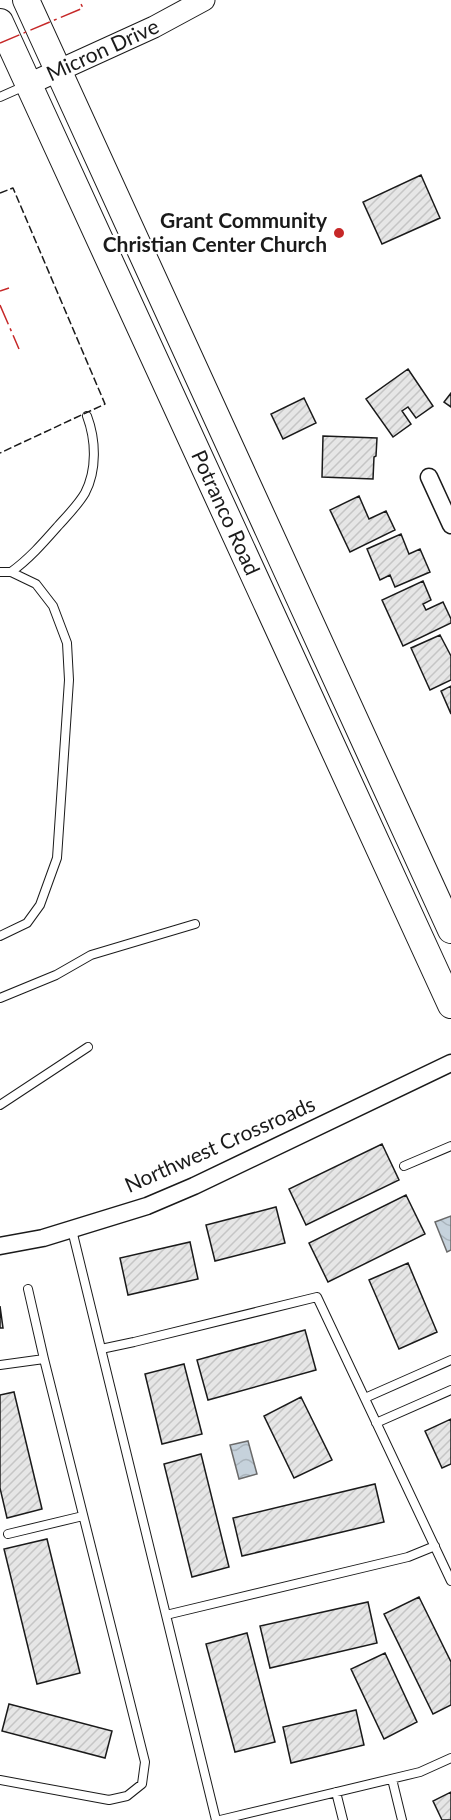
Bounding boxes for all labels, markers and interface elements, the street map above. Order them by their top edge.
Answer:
street label: Micron Drive [42,13,162,85]
place label: Grant Community Christian Center Church [103,207,328,256]
marker: Grant Community Christian Center Church [332,226,346,240]
street label: Potranco Road [187,446,266,579]
street label: Northwest Crossroads [120,1090,318,1197]

